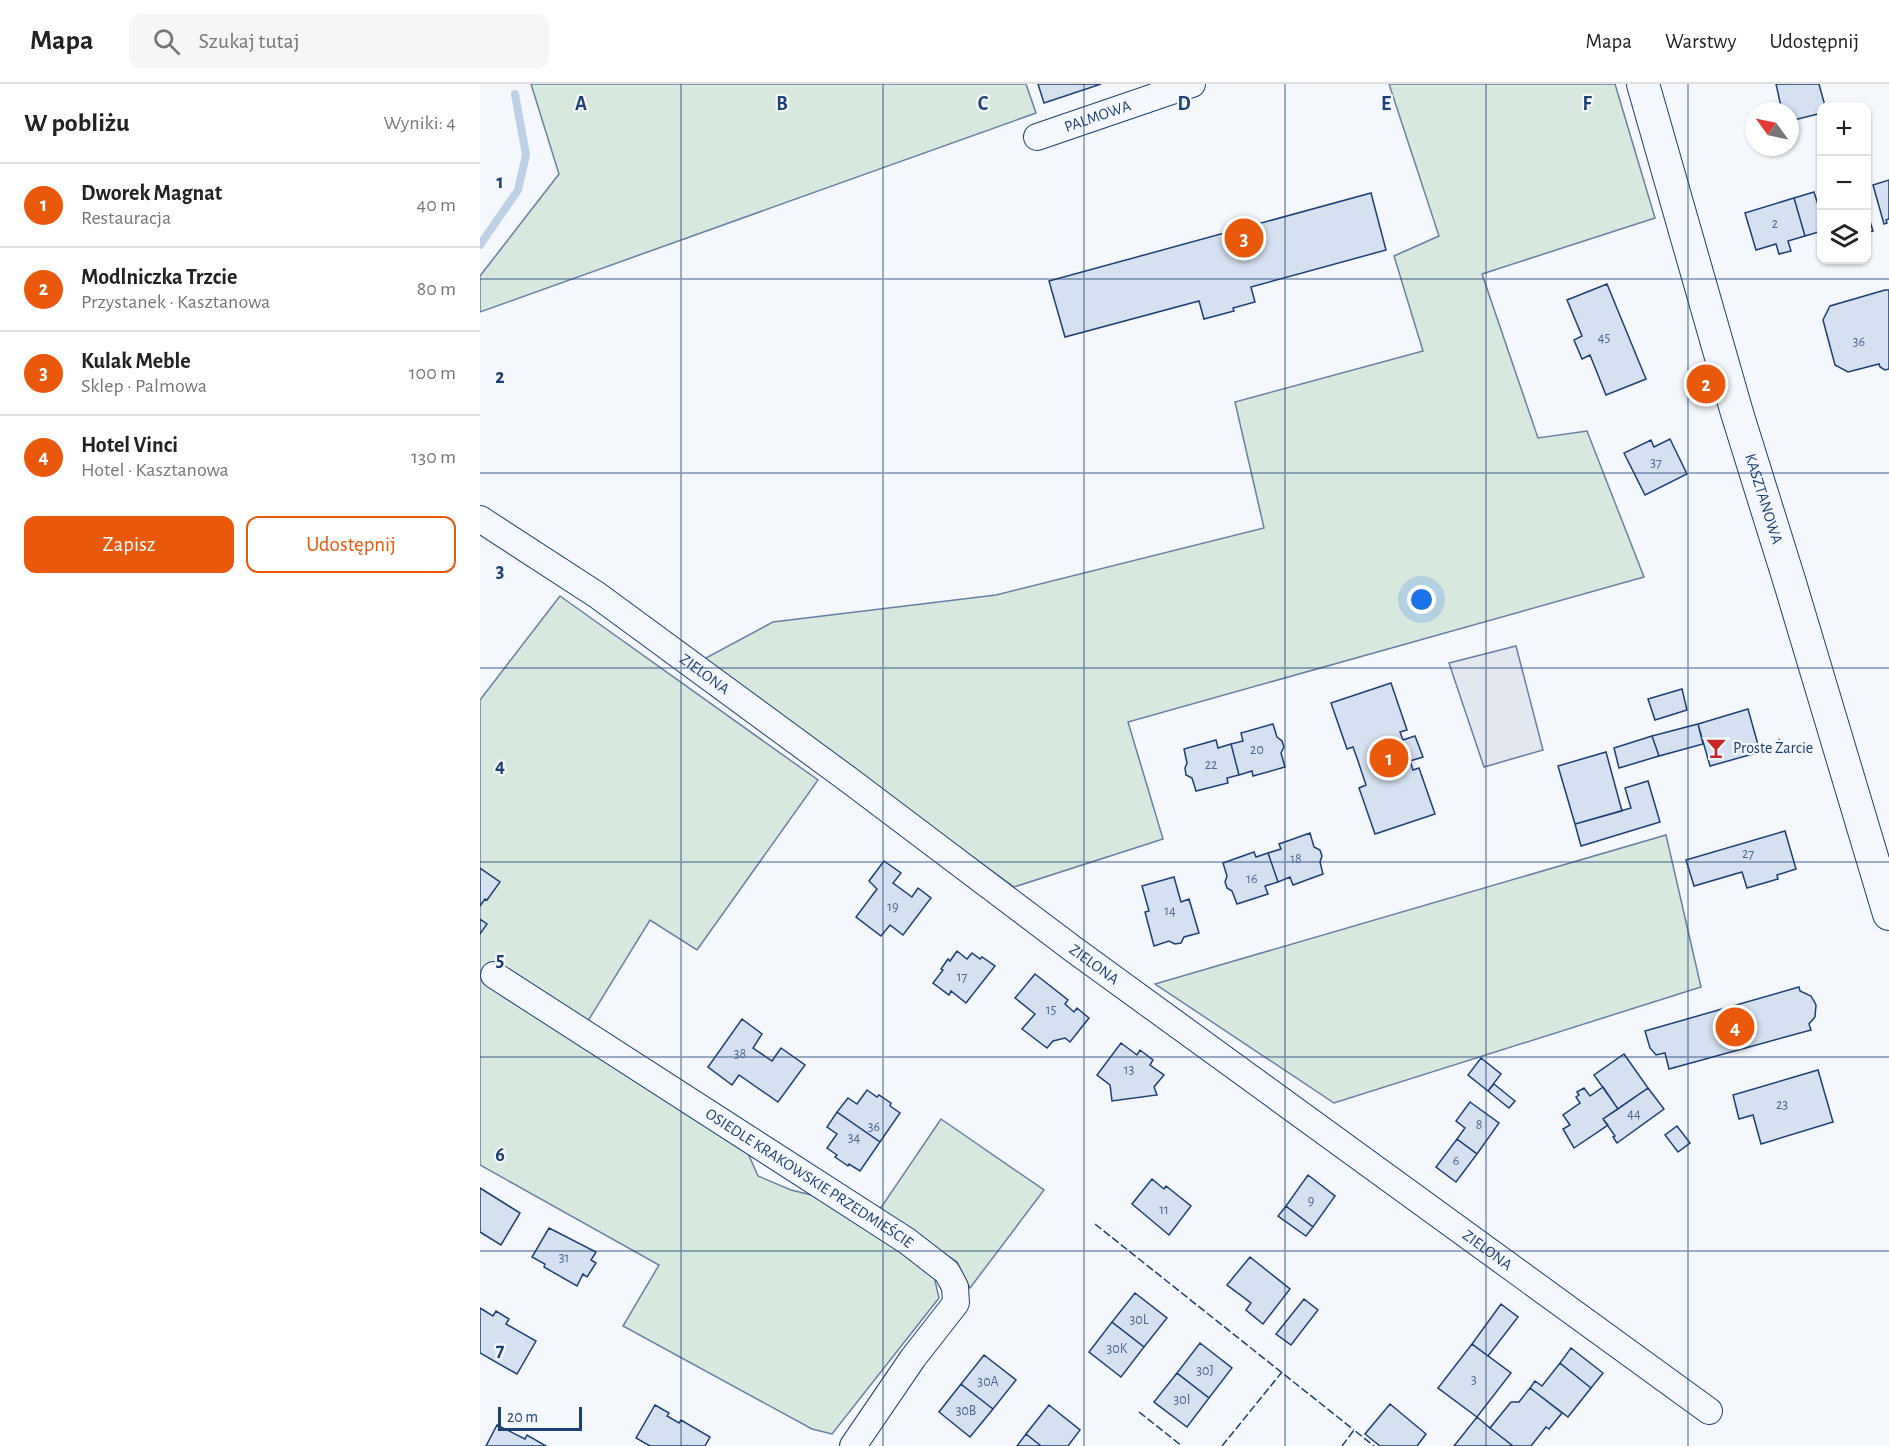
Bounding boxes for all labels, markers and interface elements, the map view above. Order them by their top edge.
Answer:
search box [129,14,549,68]
icon: search [150,25,183,58]
text: Mapa [30,27,93,55]
text: Szukaj tutaj [198,30,300,52]
text: Mapa [1586,31,1632,52]
text: Warstwy [1665,31,1736,52]
text: Udostępnij [1769,31,1859,52]
text: A [575,94,587,114]
text: B [776,94,788,114]
text: C [978,94,989,114]
text: D [1177,94,1191,114]
text: E [1381,94,1391,114]
text: F [1582,94,1592,114]
street label: PALMOWA [1062,98,1133,135]
north arrow [1745,102,1799,156]
map controls [1817,102,1871,264]
button: + [1817,102,1871,156]
text: W pobliżu [24,110,130,136]
text: Wyniki: 4 [383,113,456,133]
button: − [1817,156,1871,210]
text: 1 [496,172,504,192]
text: Dworek Magnat [81,182,222,204]
text: 1 [40,195,47,215]
text: 40 m [417,195,456,215]
text: Restauracja [81,208,171,228]
button: layers [1817,210,1871,264]
pin: 3 [1224,216,1263,260]
house number: 2 [1772,217,1778,231]
text: Modlniczka Trzcie [81,266,237,288]
text: 2 [39,279,48,299]
text: 80 m [417,279,456,299]
text: Przystanek · Kasztanowa [81,292,270,312]
house number: 45 [1598,331,1610,345]
house number: 36 [1853,335,1865,349]
text: Kulak Meble [81,350,191,372]
pin: 2 [1686,362,1726,406]
text: 3 [39,363,48,383]
text: 100 m [409,363,456,383]
text: 2 [495,367,505,387]
text: Sklep · Palmowa [81,376,207,396]
text: Hotel Vinci [81,434,178,456]
text: 4 [38,447,49,467]
text: 130 m [411,447,456,467]
street label: KASZTANOWA [1742,452,1785,546]
house number: 37 [1650,456,1662,470]
text: Hotel · Kasztanowa [81,460,229,480]
button: Zapisz [24,516,234,573]
button: Udostępnij [246,516,456,573]
text: 3 [496,561,504,581]
your location [1407,585,1436,614]
street label: ZIELONA [677,651,732,697]
pin: 1 [1370,736,1408,780]
bar icon: Proste Żarcie [1704,736,1728,760]
place label: Proste Żarcie [1733,738,1813,756]
house number: 20 [1250,743,1264,757]
text: 4 [495,756,505,776]
house number: 22 [1205,758,1217,772]
house number: 27 [1742,847,1754,861]
house number: 18 [1290,852,1302,866]
house number: 16 [1246,872,1258,886]
house number: 19 [887,900,899,914]
house number: 14 [1164,904,1176,918]
street label: ZIELONA [1067,941,1122,988]
text: 5 [496,950,504,970]
house number: 17 [957,970,967,984]
house number: 15 [1046,1003,1056,1017]
pin: 4 [1716,1004,1754,1050]
house number: 38 [734,1047,746,1061]
house number: 13 [1124,1063,1135,1077]
house number: 23 [1776,1098,1788,1112]
street label: OSIEDLE KRAKOWSKIE PRZEDMIEŚCIE [703,1105,917,1251]
house number: 44 [1627,1107,1641,1121]
house number: 8 [1476,1118,1482,1132]
house number: 36 [868,1120,880,1134]
house number: 34 [848,1131,861,1145]
text: 6 [495,1145,505,1165]
house number: 6 [1453,1154,1459,1168]
house number: 9 [1308,1194,1314,1208]
house number: 11 [1159,1203,1169,1217]
street label: ZIELONA [1460,1227,1515,1273]
house number: 31 [559,1251,569,1265]
house number: 30L [1130,1313,1149,1327]
text: 7 [496,1340,505,1360]
house number: 30K [1107,1342,1128,1356]
house number: 30J [1196,1364,1214,1378]
house number: 3 [1471,1373,1477,1387]
house number: 30A [977,1375,999,1389]
house number: 30I [1174,1393,1190,1407]
scale bar [498,1404,582,1432]
house number: 30B [956,1404,976,1418]
text: 20 m [507,1409,538,1425]

